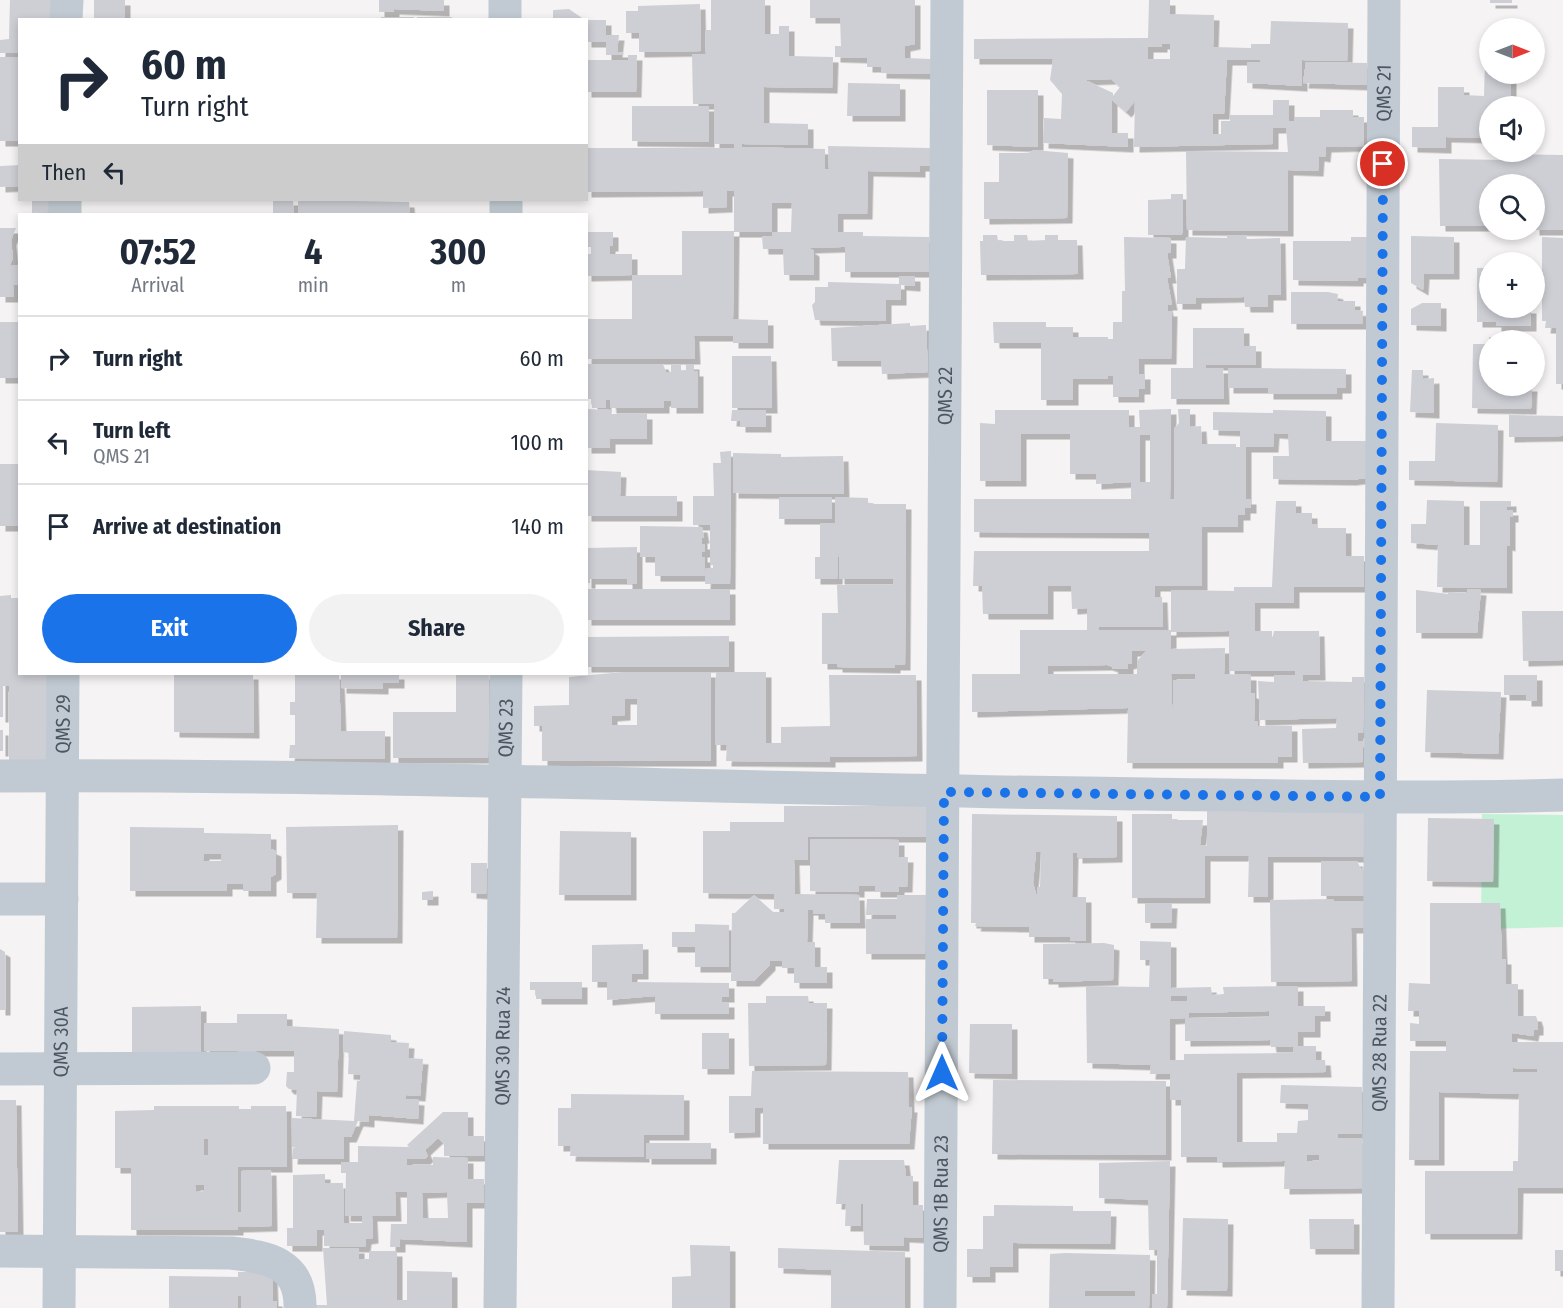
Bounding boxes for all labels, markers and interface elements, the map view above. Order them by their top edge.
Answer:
north arrow [1479,18,1545,84]
map controls [1479,18,1545,396]
text: 60 m [141,40,227,90]
icon: right [42,42,120,120]
street label: QMS 21 [1371,64,1396,122]
text: Turn right [141,91,249,123]
button: sound [1479,96,1545,162]
pin [1357,138,1408,189]
icon: arrive [1366,147,1399,180]
icon: left [98,156,131,189]
text: Then [42,159,86,186]
button: search [1479,174,1545,240]
text: 07:52 [119,230,196,274]
text: 4 [304,230,322,274]
text: 300 [430,230,487,274]
button: + [1479,252,1545,318]
text: Arrival [131,273,184,297]
text: min [298,273,329,297]
text: m [451,273,466,297]
button: − [1479,330,1545,396]
icon: right [42,342,75,375]
text: Turn right [93,345,182,372]
text: 60 m [520,345,564,372]
street label: QMS 22 [933,366,957,425]
text: Turn left [93,417,171,444]
icon: left [42,426,75,459]
text: 100 m [510,429,564,456]
text: QMS 21 [93,444,150,468]
icon: arrive [42,510,75,543]
text: Arrive at destination [93,513,281,540]
text: 140 m [511,513,564,540]
button: Exit [42,594,297,663]
button: Share [309,594,564,663]
street label: QMS 29 [50,694,75,754]
street label: QMS 23 [493,699,518,758]
street label: QMS 30 Rua 24 [490,986,515,1106]
street label: QMS 28 Rua 22 [1367,994,1391,1112]
street label: QMS 30A [48,1006,73,1078]
position arrow [910,1041,974,1105]
street label: QMS 1B Rua 23 [928,1135,953,1253]

